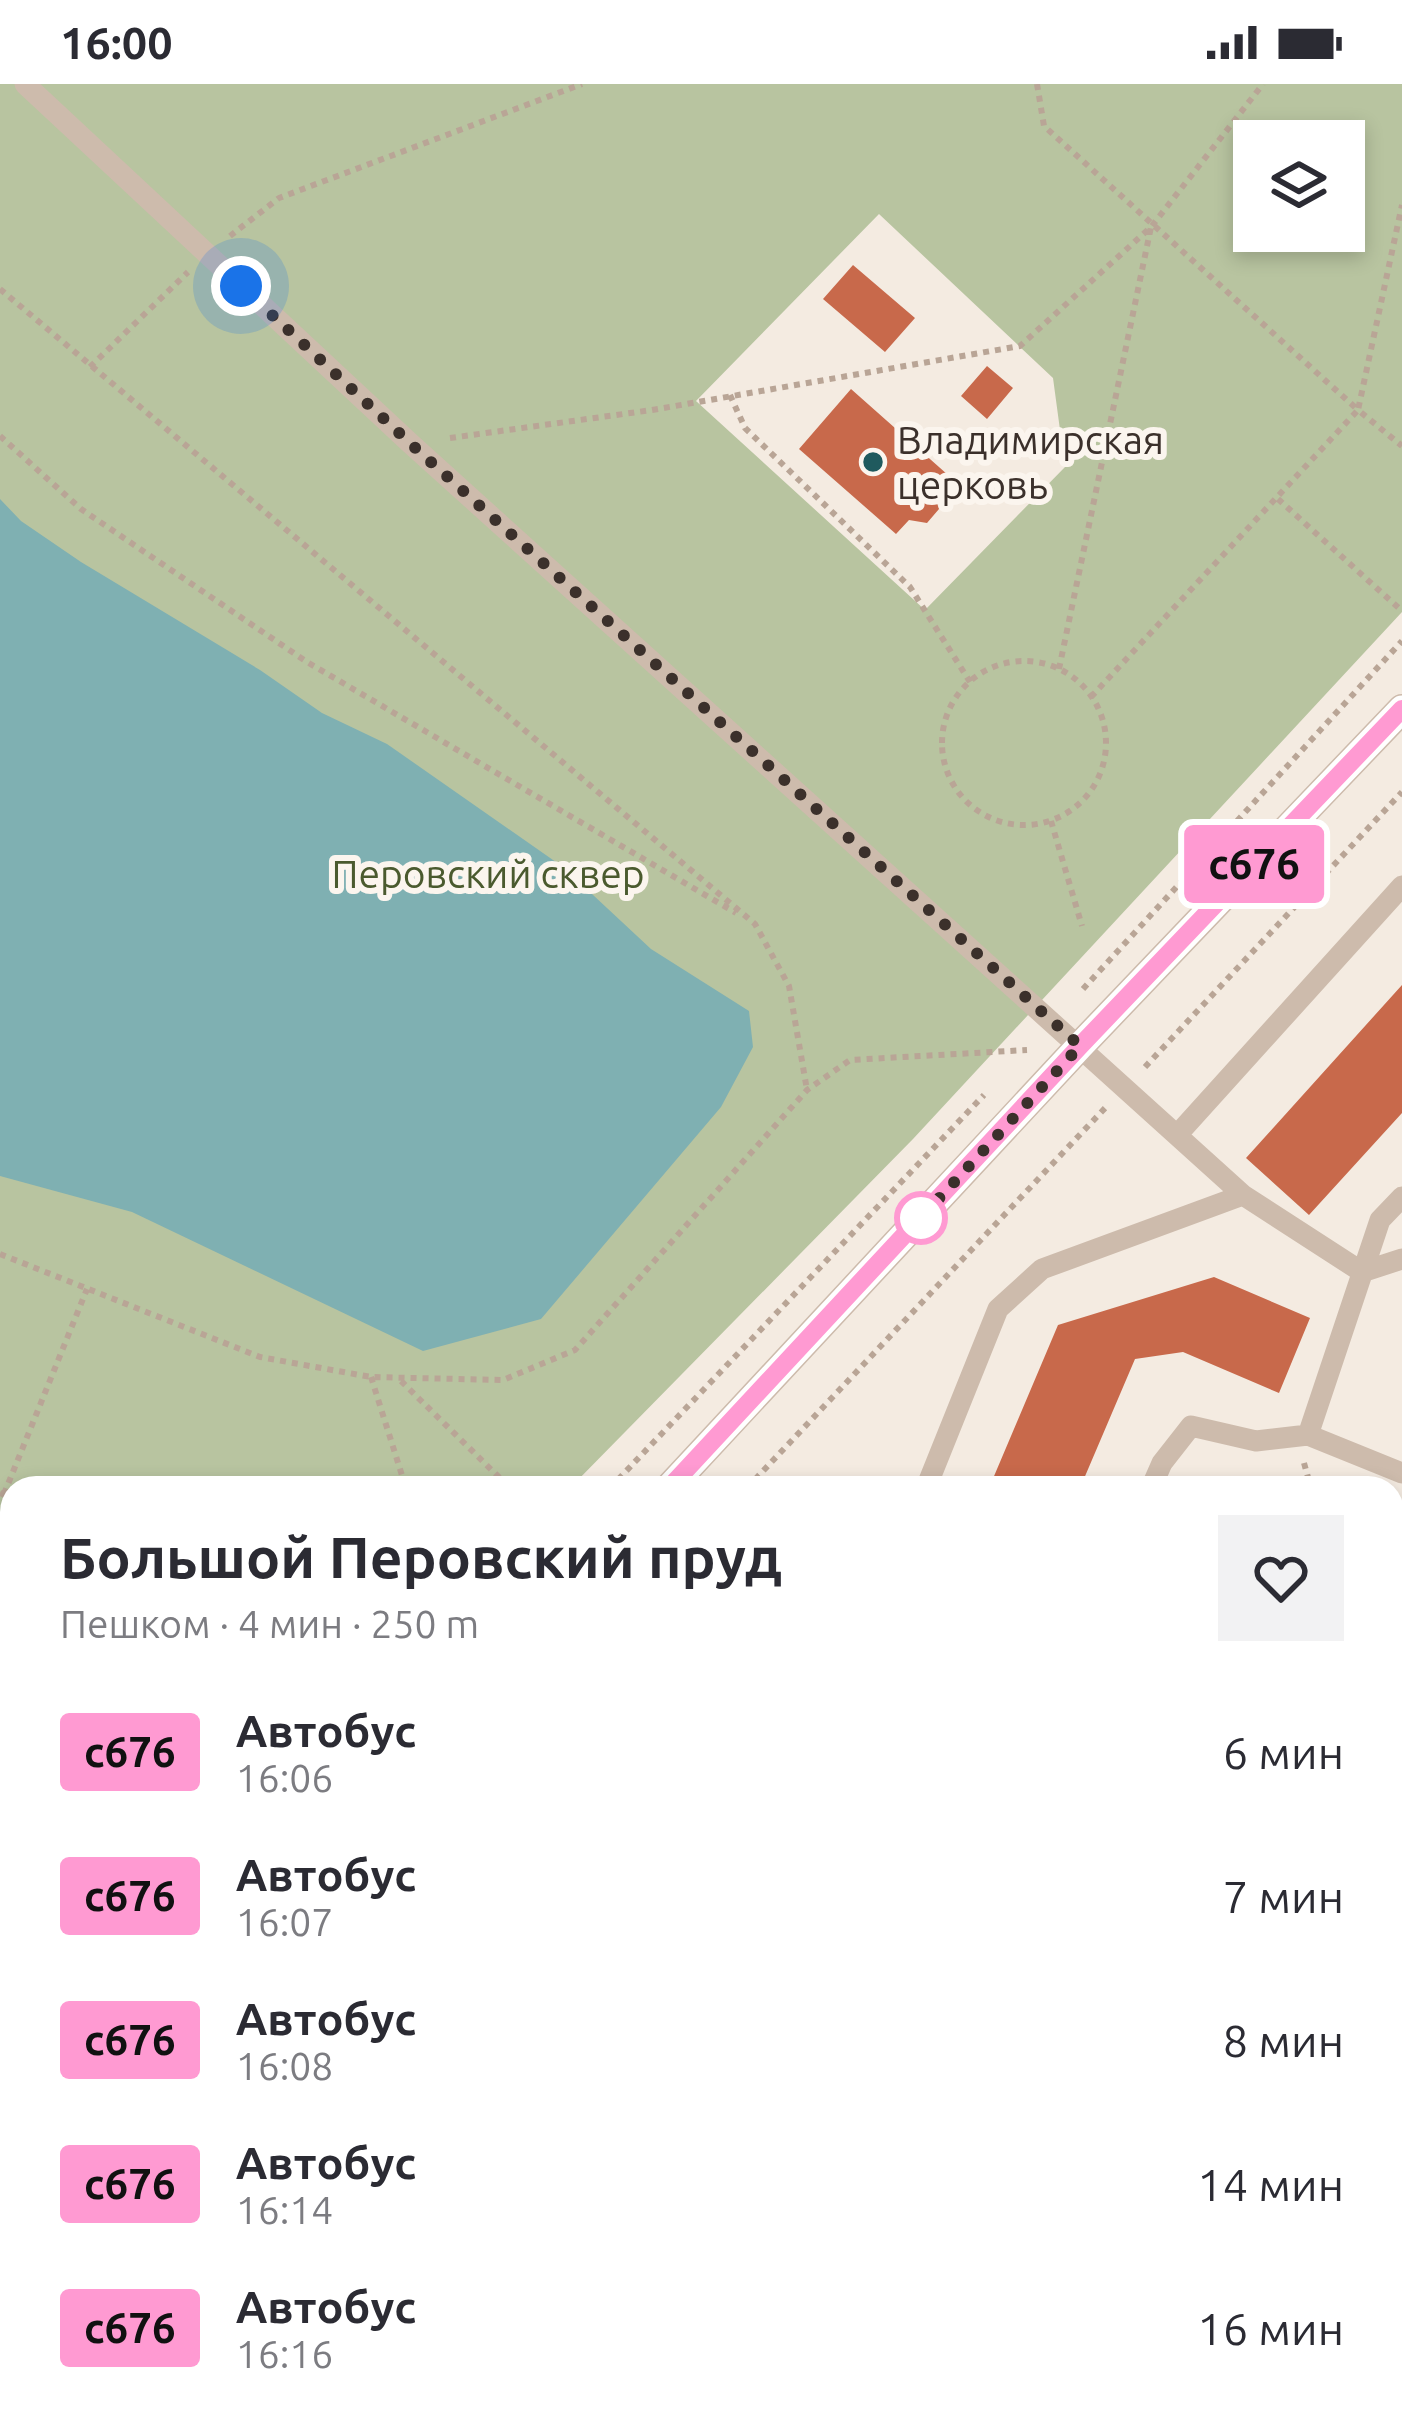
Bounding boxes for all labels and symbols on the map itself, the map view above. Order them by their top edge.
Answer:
your location [211,256,271,316]
place label: Владимирская церковь [897,418,1164,506]
marker: Владимирская церковь [860,449,886,475]
line badge: с676 [1170,825,1338,903]
park label: Перовский сквер [331,852,645,895]
unlabelled marker [896,1193,946,1243]

